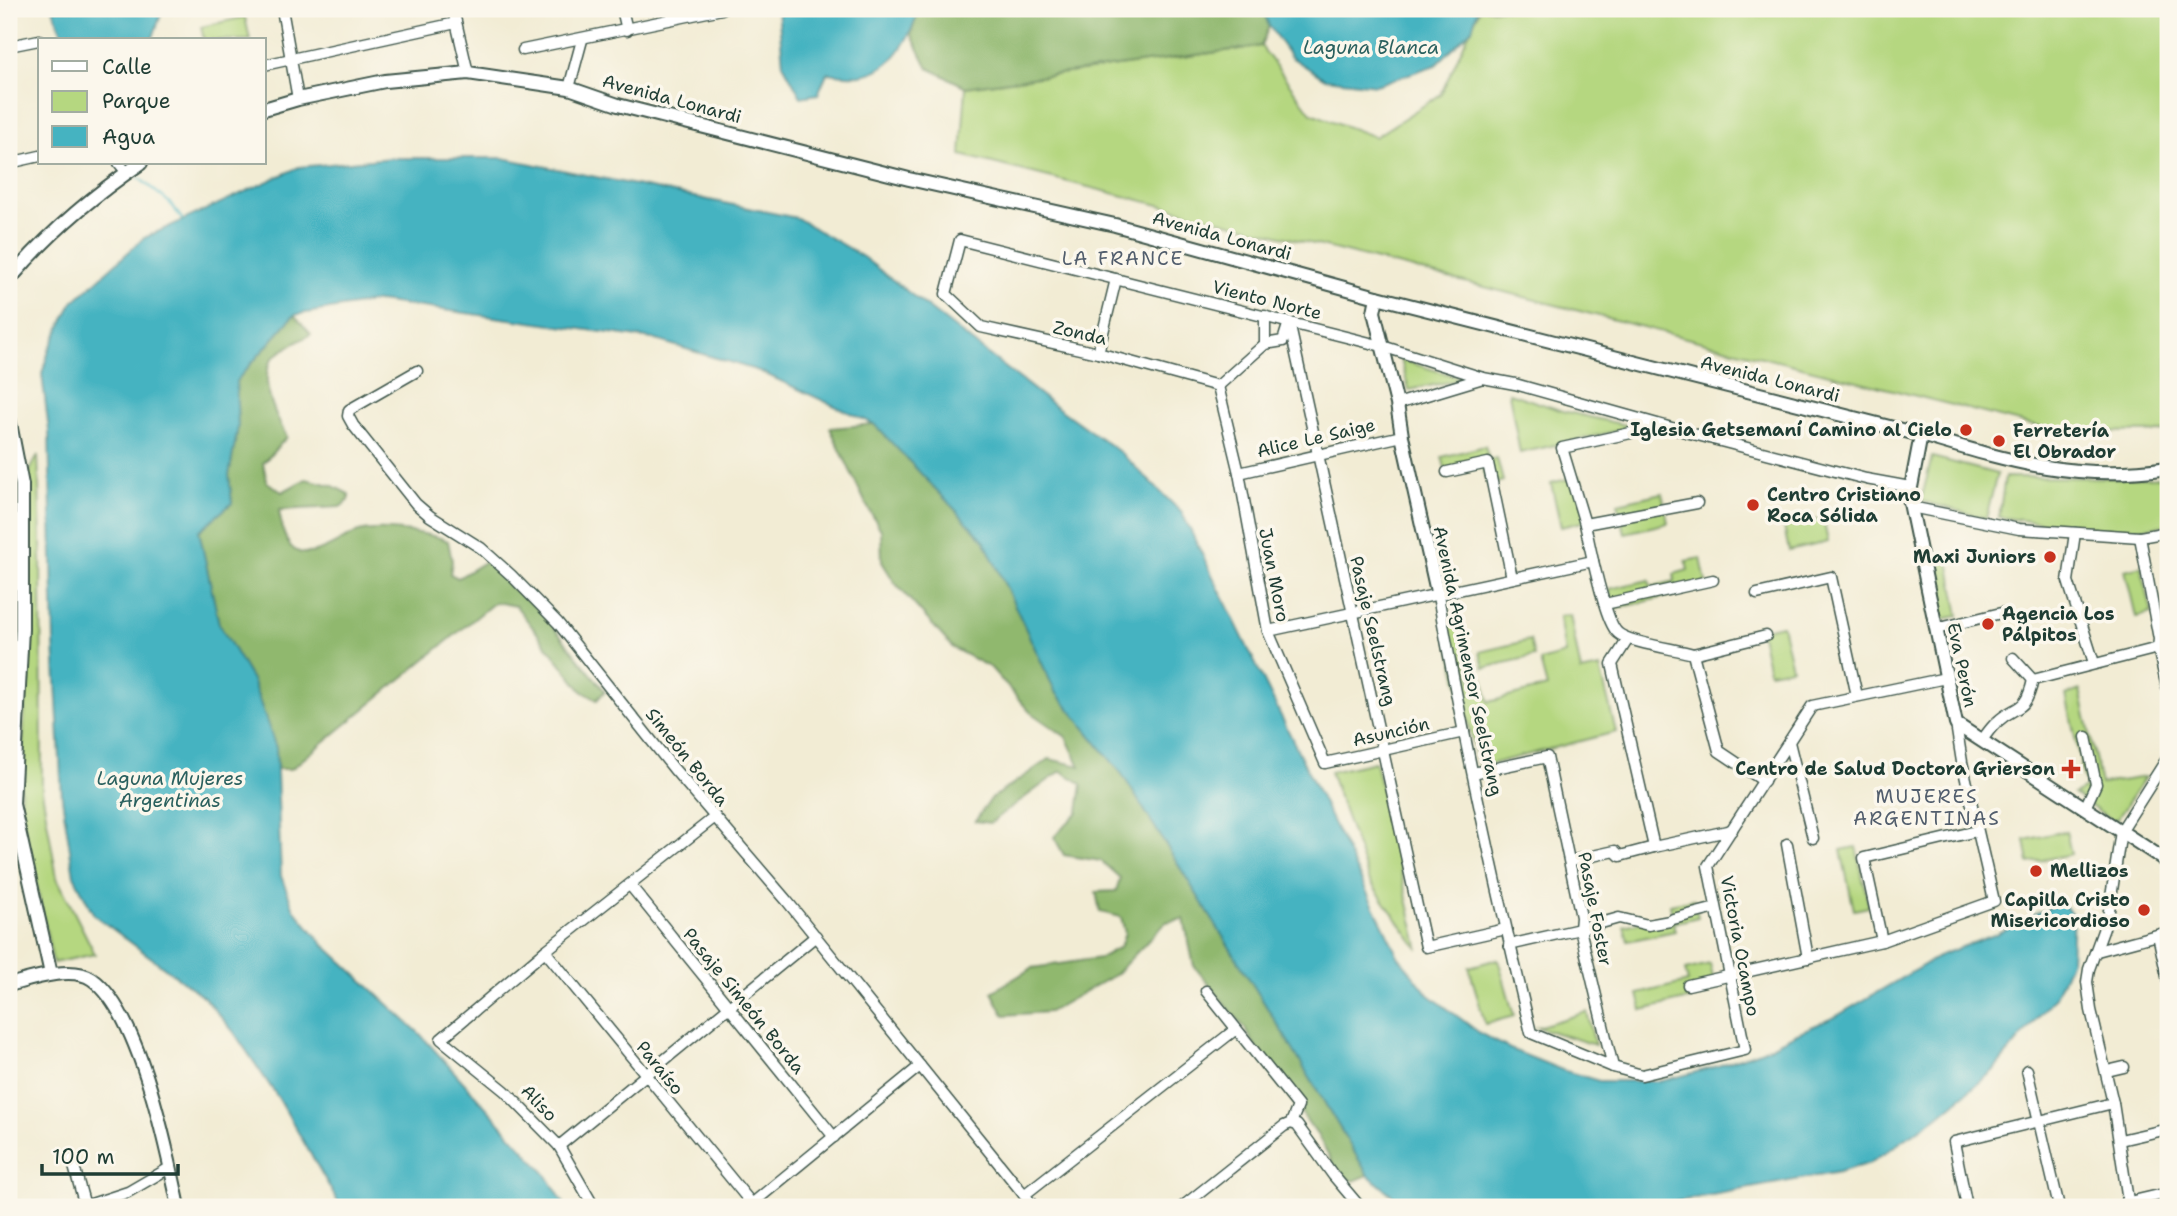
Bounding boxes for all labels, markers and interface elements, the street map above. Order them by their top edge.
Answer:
water label: Laguna Blanca [1303,35,1439,60]
legend [38,38,266,164]
text: Calle [102,53,152,81]
street label: Avenida Lonardi [600,69,744,129]
text: Parque [102,87,171,115]
text: Agua [102,123,155,151]
street label: Avenida Lonardi [1150,206,1294,266]
district label: LA FRANCE [1062,246,1184,271]
street label: Viento Norte [1210,275,1324,325]
street label: Zonda [1051,315,1109,351]
street label: Avenida Lonardi [1698,350,1842,408]
street label: Alice Le Saige [1254,413,1378,463]
place label: Iglesia Getsemaní Camino al Cielo [1630,418,1952,442]
place label: Ferretería El Obrador [2013,419,2117,464]
marker: Iglesia Getsemaní Camino al Cielo [1958,422,1974,438]
marker: Ferretería El Obrador [1991,433,2007,449]
place label: Centro Cristiano Roca Sólida [1767,483,1921,528]
marker: Centro Cristiano Roca Sólida [1745,497,1761,513]
street label: Avenida Agrimensor Seelstrang [1428,524,1508,798]
street label: Juan Moro [1253,526,1295,624]
place label: Maxi Juniors [1913,545,2036,569]
marker: Maxi Juniors [2042,549,2058,565]
street label: Pasaje Seelstrang [1344,554,1402,708]
place label: Agencia Los Pálpitos [2002,602,2115,647]
marker: Agencia Los Pálpitos [1980,616,1996,632]
street label: Eva Perón [1941,621,1983,709]
street label: Simeón Borda [640,703,734,811]
street label: Asunción [1350,712,1432,752]
place label: Centro de Salud Doctora Grierson [1735,757,2055,781]
marker: Centro de Salud Doctora Grierson [2061,759,2081,779]
water label: Laguna Mujeres Argentinas [97,766,243,813]
district label: MUJERES ARGENTINAS [1853,784,2001,831]
street label: Pasaje Foster [1572,850,1618,968]
place label: Mellizos [2050,859,2129,883]
marker: Mellizos [2028,863,2044,879]
street label: Victoria Ocampo [1715,874,1765,1018]
place label: Capilla Cristo Misericordioso [1990,888,2130,933]
marker: Capilla Cristo Misericordioso [2136,902,2152,918]
street label: Pasaje Simeón Borda [678,923,810,1079]
street label: Paraíso [631,1036,689,1100]
street label: Aliso [516,1079,562,1127]
scale bar [42,1132,178,1176]
text: 100 m [52,1143,115,1171]

